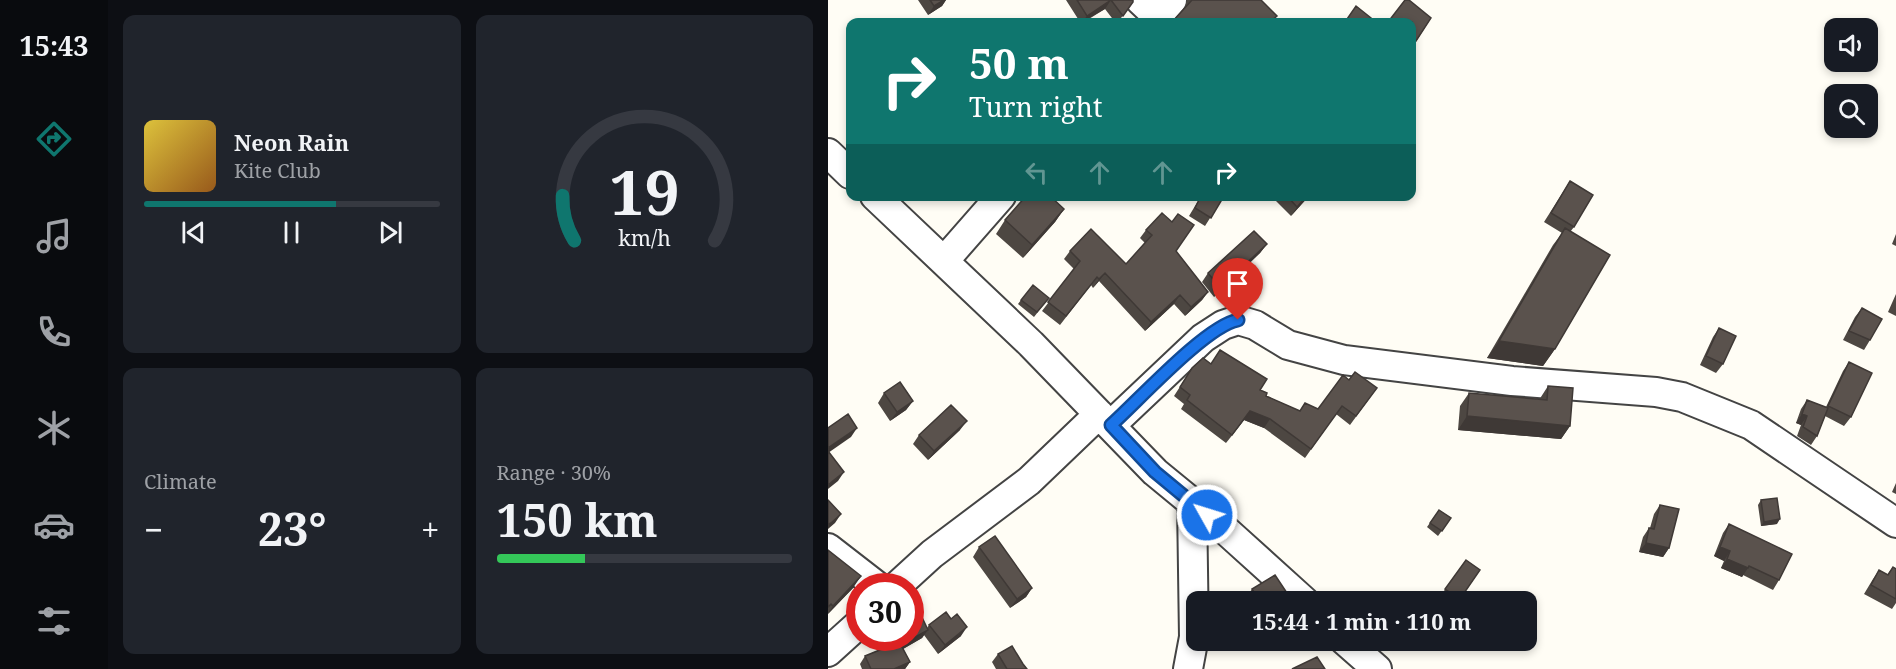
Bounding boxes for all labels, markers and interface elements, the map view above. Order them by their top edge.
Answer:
map controls [1824,18,1878,138]
button: sound [1824,18,1878,72]
text: 15:43 [19,27,89,64]
text: 50 m [969,34,1069,91]
icon: right [870,42,948,120]
button: search [1824,84,1878,138]
text: Turn right [969,88,1102,125]
icon: directions [33,118,75,160]
text: Neon Rain [234,127,349,157]
text: 19 [609,148,680,233]
icon: left [1020,156,1053,189]
icon: ahead [1083,156,1116,189]
icon: ahead [1146,156,1179,189]
icon: right [1209,156,1242,189]
text: Kite Club [234,157,321,184]
icon: music [33,215,75,257]
icon: previous [177,216,210,249]
icon: pause [275,216,308,249]
icon: next [374,216,407,249]
text: km/h [618,224,671,253]
pin [1212,258,1263,320]
icon: arrive [1221,267,1254,300]
icon: phone [33,311,75,353]
icon: climate [33,407,75,449]
text: Range · 30% [497,459,611,486]
text: Climate [144,468,217,495]
position arrow [1175,483,1239,547]
text: 150 km [497,489,658,550]
text: 23° [258,498,327,559]
icon: car [33,504,75,546]
text: − [144,507,163,552]
text: + [421,507,439,552]
speed limit sign: 30 [846,573,924,651]
icon: filters [33,600,75,642]
text: 15:44 · 1 min · 110 m [1252,606,1471,636]

